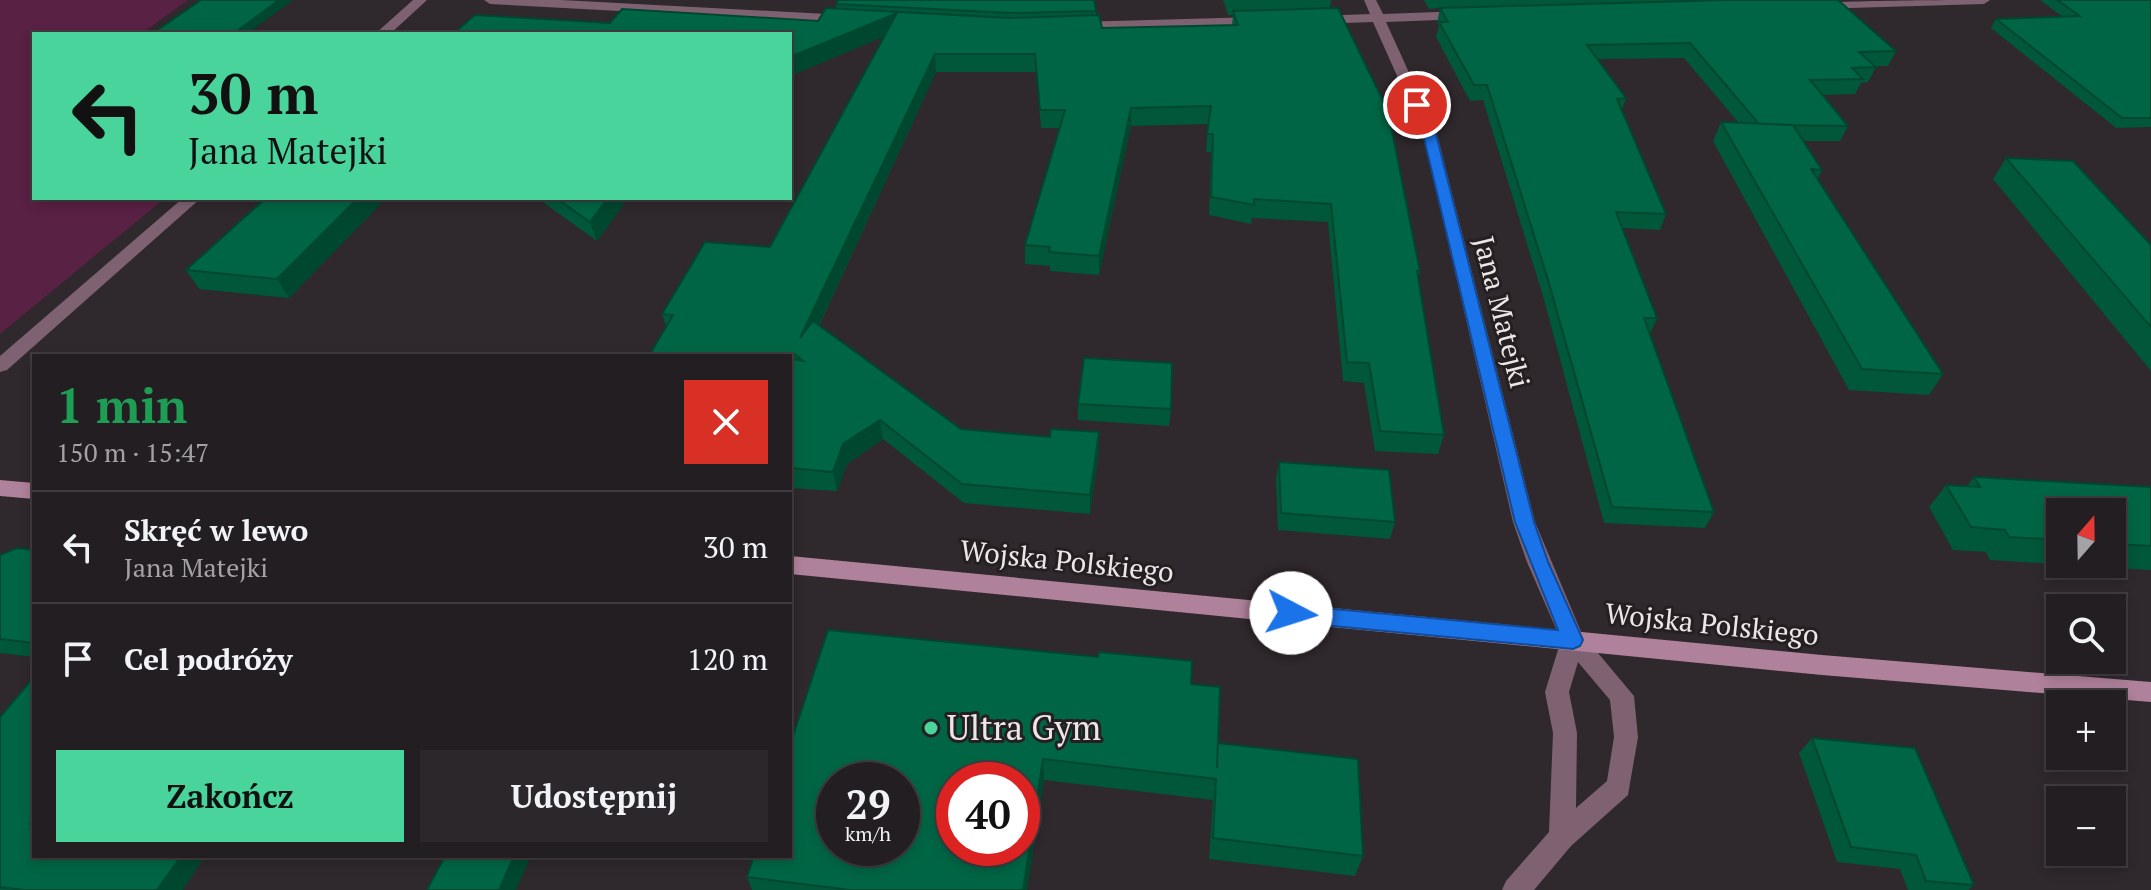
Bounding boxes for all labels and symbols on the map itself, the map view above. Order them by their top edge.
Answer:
pin [1383,71,1451,139]
street label: Jana Matejki [1466,232,1539,392]
north arrow [2046,498,2126,578]
street label: Wojska Polskiego [958,531,1176,590]
position arrow [1249,571,1333,655]
street label: Wojska Polskiego [1603,594,1821,653]
place label: Ultra Gym [947,705,1101,750]
marker: Ultra Gym [922,719,940,737]
speed limit sign: 40 [936,762,1040,866]

